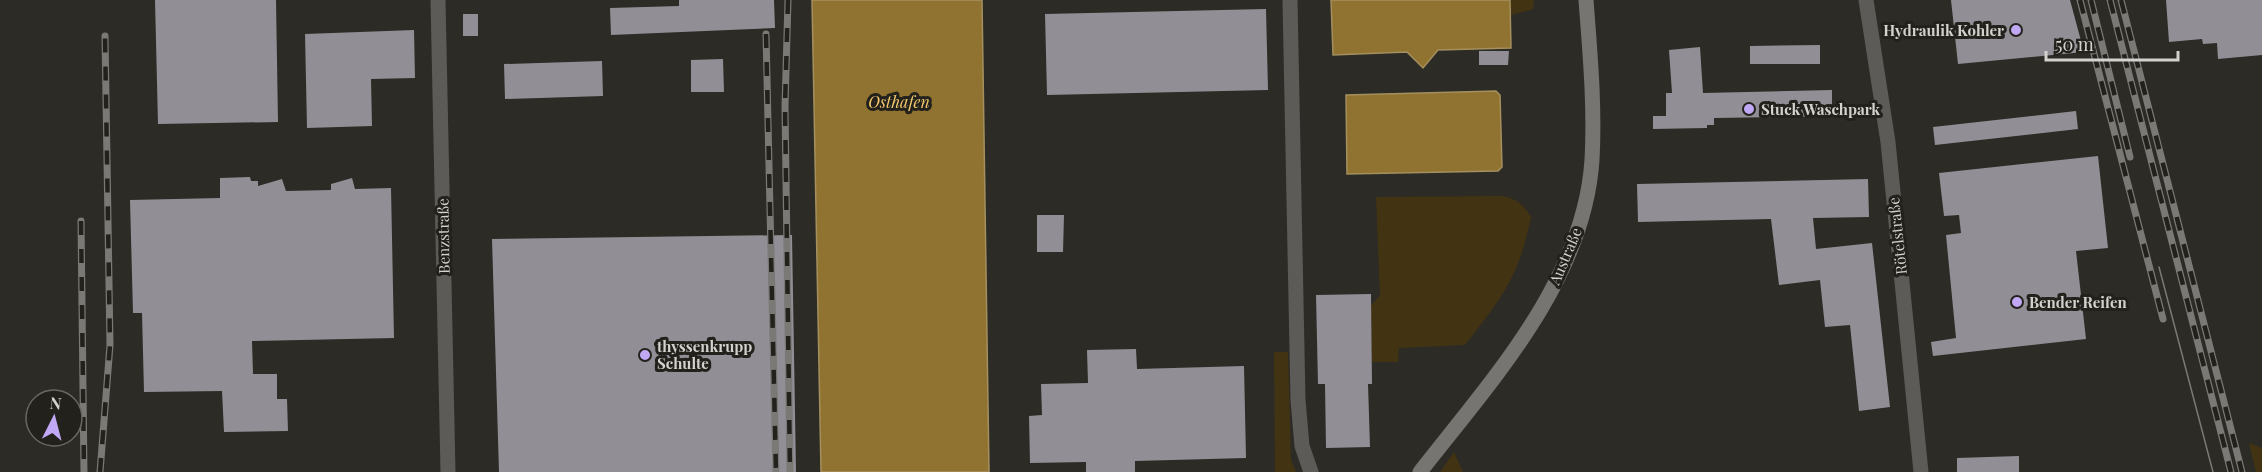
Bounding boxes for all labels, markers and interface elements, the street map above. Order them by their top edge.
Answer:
place label: Hydraulik Kohler [1883,20,2004,40]
marker: Hydraulik Kohler [2009,23,2023,37]
scale bar [2046,24,2178,62]
text: 50 m [2055,32,2094,56]
water label: Osthafen [868,91,930,112]
place label: Stuck Waschpark [1761,99,1880,119]
marker: Stuck Waschpark [1742,102,1756,116]
street label: Rötelstraße [1883,196,1911,276]
street label: Benzstraße [432,198,454,274]
street label: Austraße [1544,224,1586,289]
place label: Bender Reifen [2029,292,2128,312]
marker: Bender Reifen [2010,295,2024,309]
place label: thyssenkrupp Schulte [656,336,752,373]
marker: thyssenkrupp Schulte [638,348,652,362]
north arrow [24,388,84,448]
text: N [49,392,63,414]

